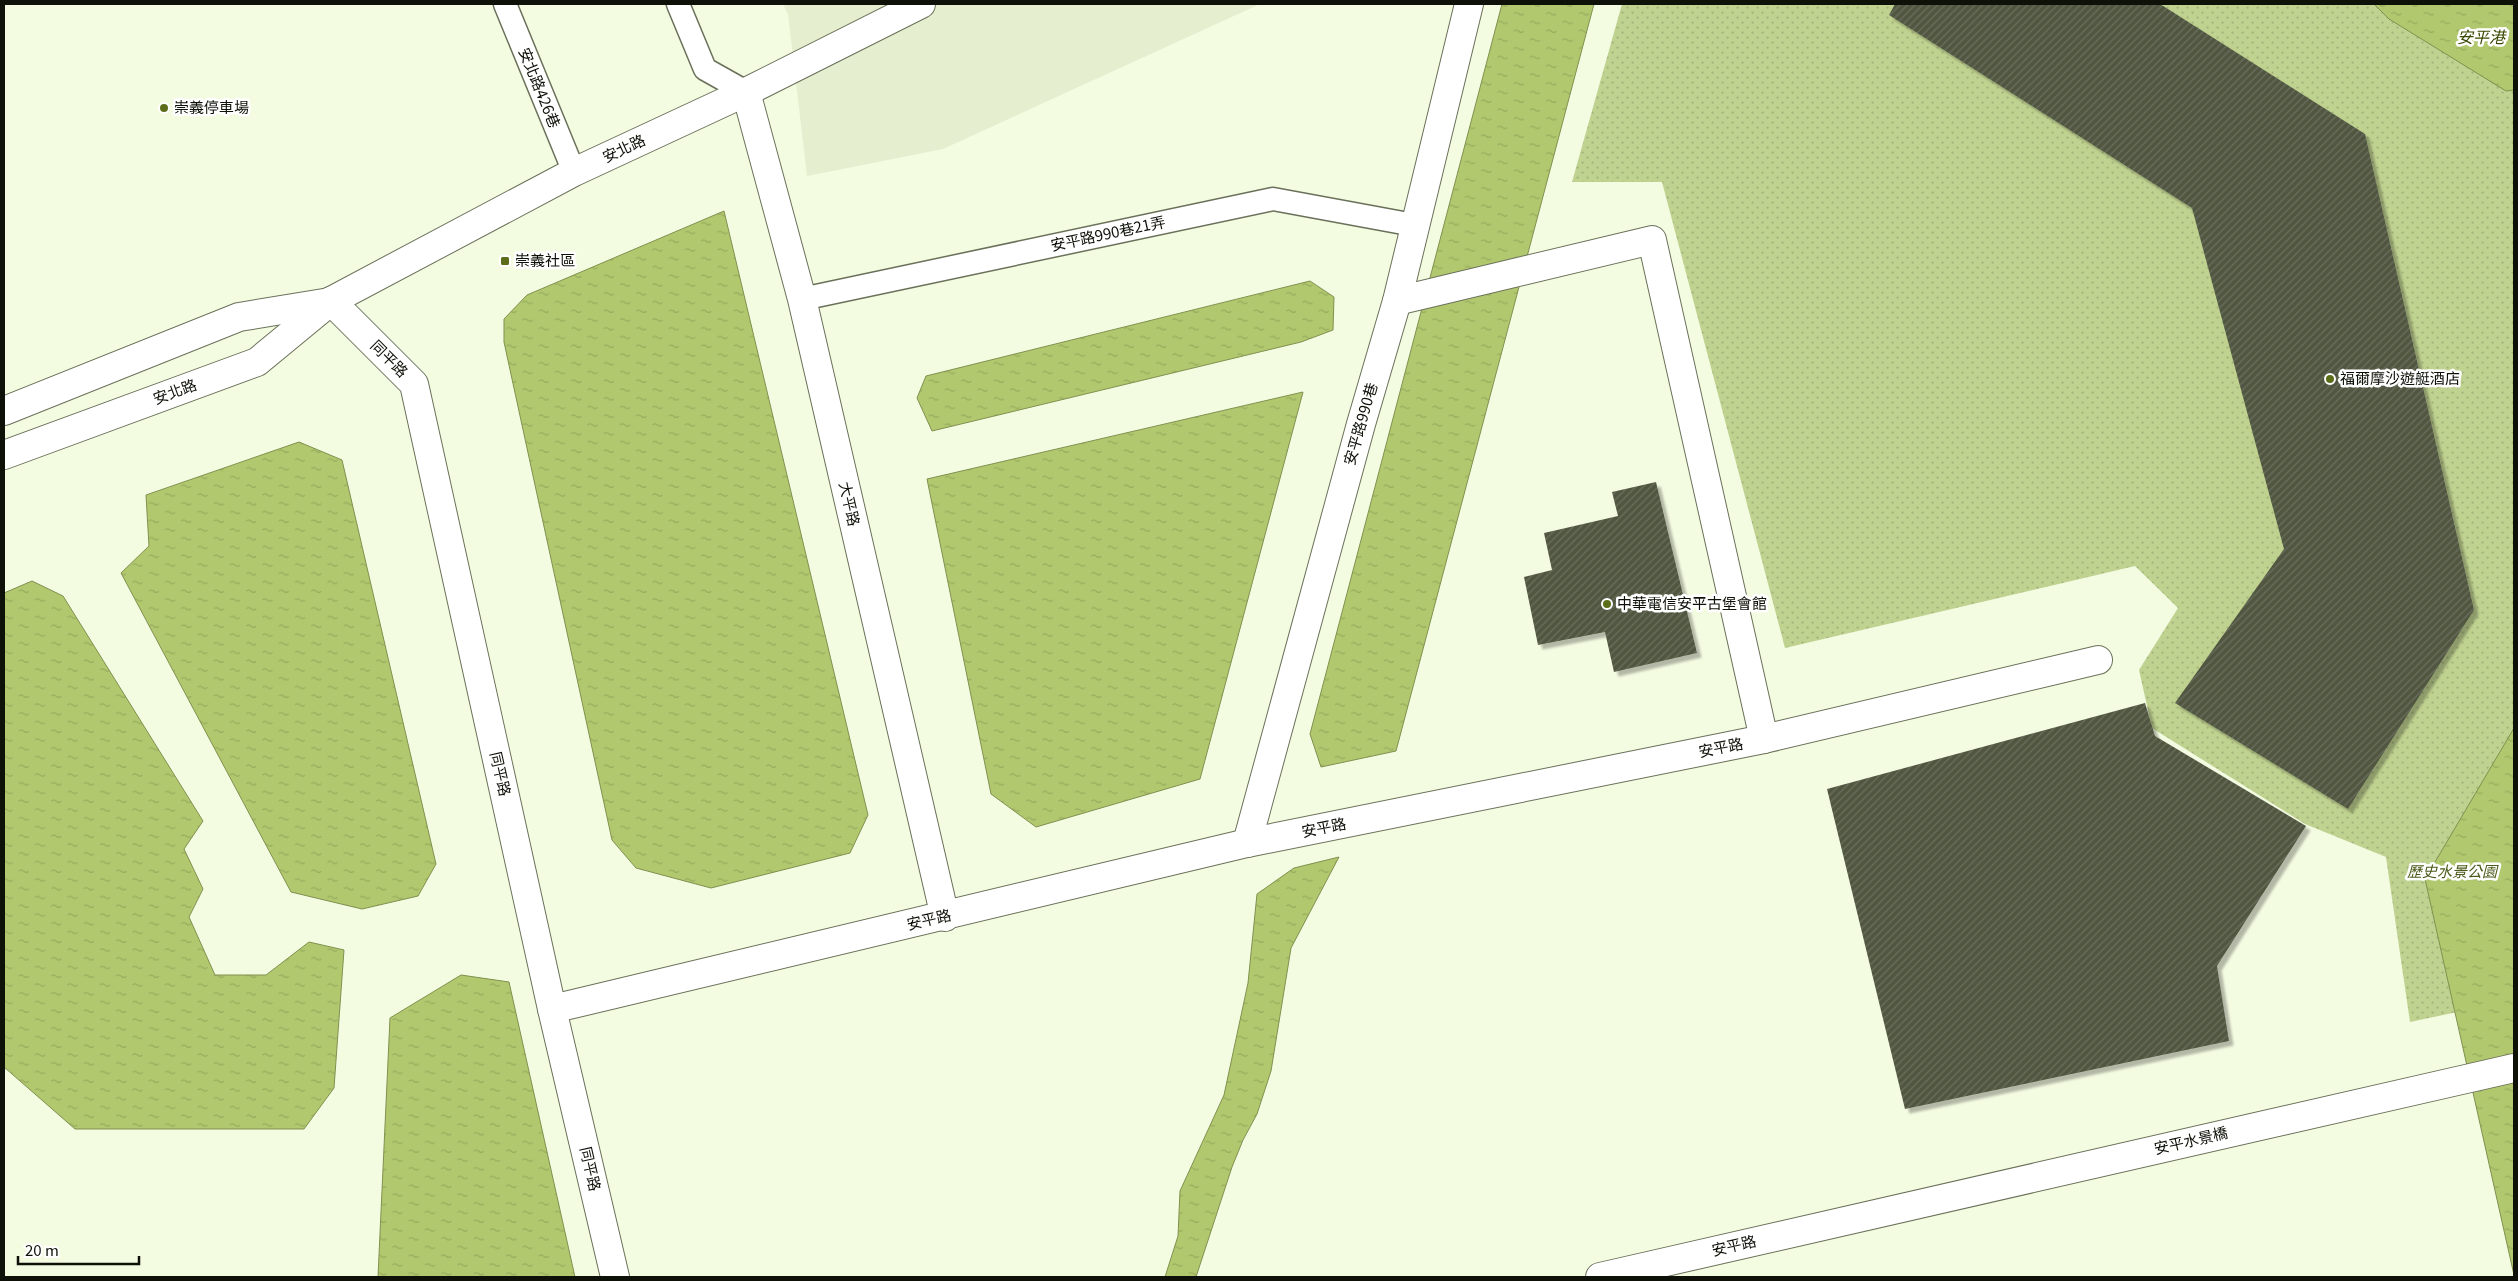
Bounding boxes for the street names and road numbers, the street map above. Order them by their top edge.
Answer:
street label: 安北路426巷 [515,44,566,131]
street label: 安北路 [599,129,648,167]
street label: 安平路990巷21弄 [1048,210,1167,255]
street label: 同平路 [367,335,413,381]
street label: 安北路 [150,373,199,408]
street label: 安平路990巷 [1338,380,1381,467]
street label: 大平路 [835,479,866,528]
street label: 安平路 [1697,732,1745,761]
street label: 同平路 [486,749,517,798]
street label: 安平路 [1300,812,1348,841]
street label: 安平路 [904,903,953,934]
street label: 安平水景橋 [2152,1121,2230,1158]
street label: 同平路 [576,1144,607,1193]
street label: 安平路 [1709,1229,1758,1260]

